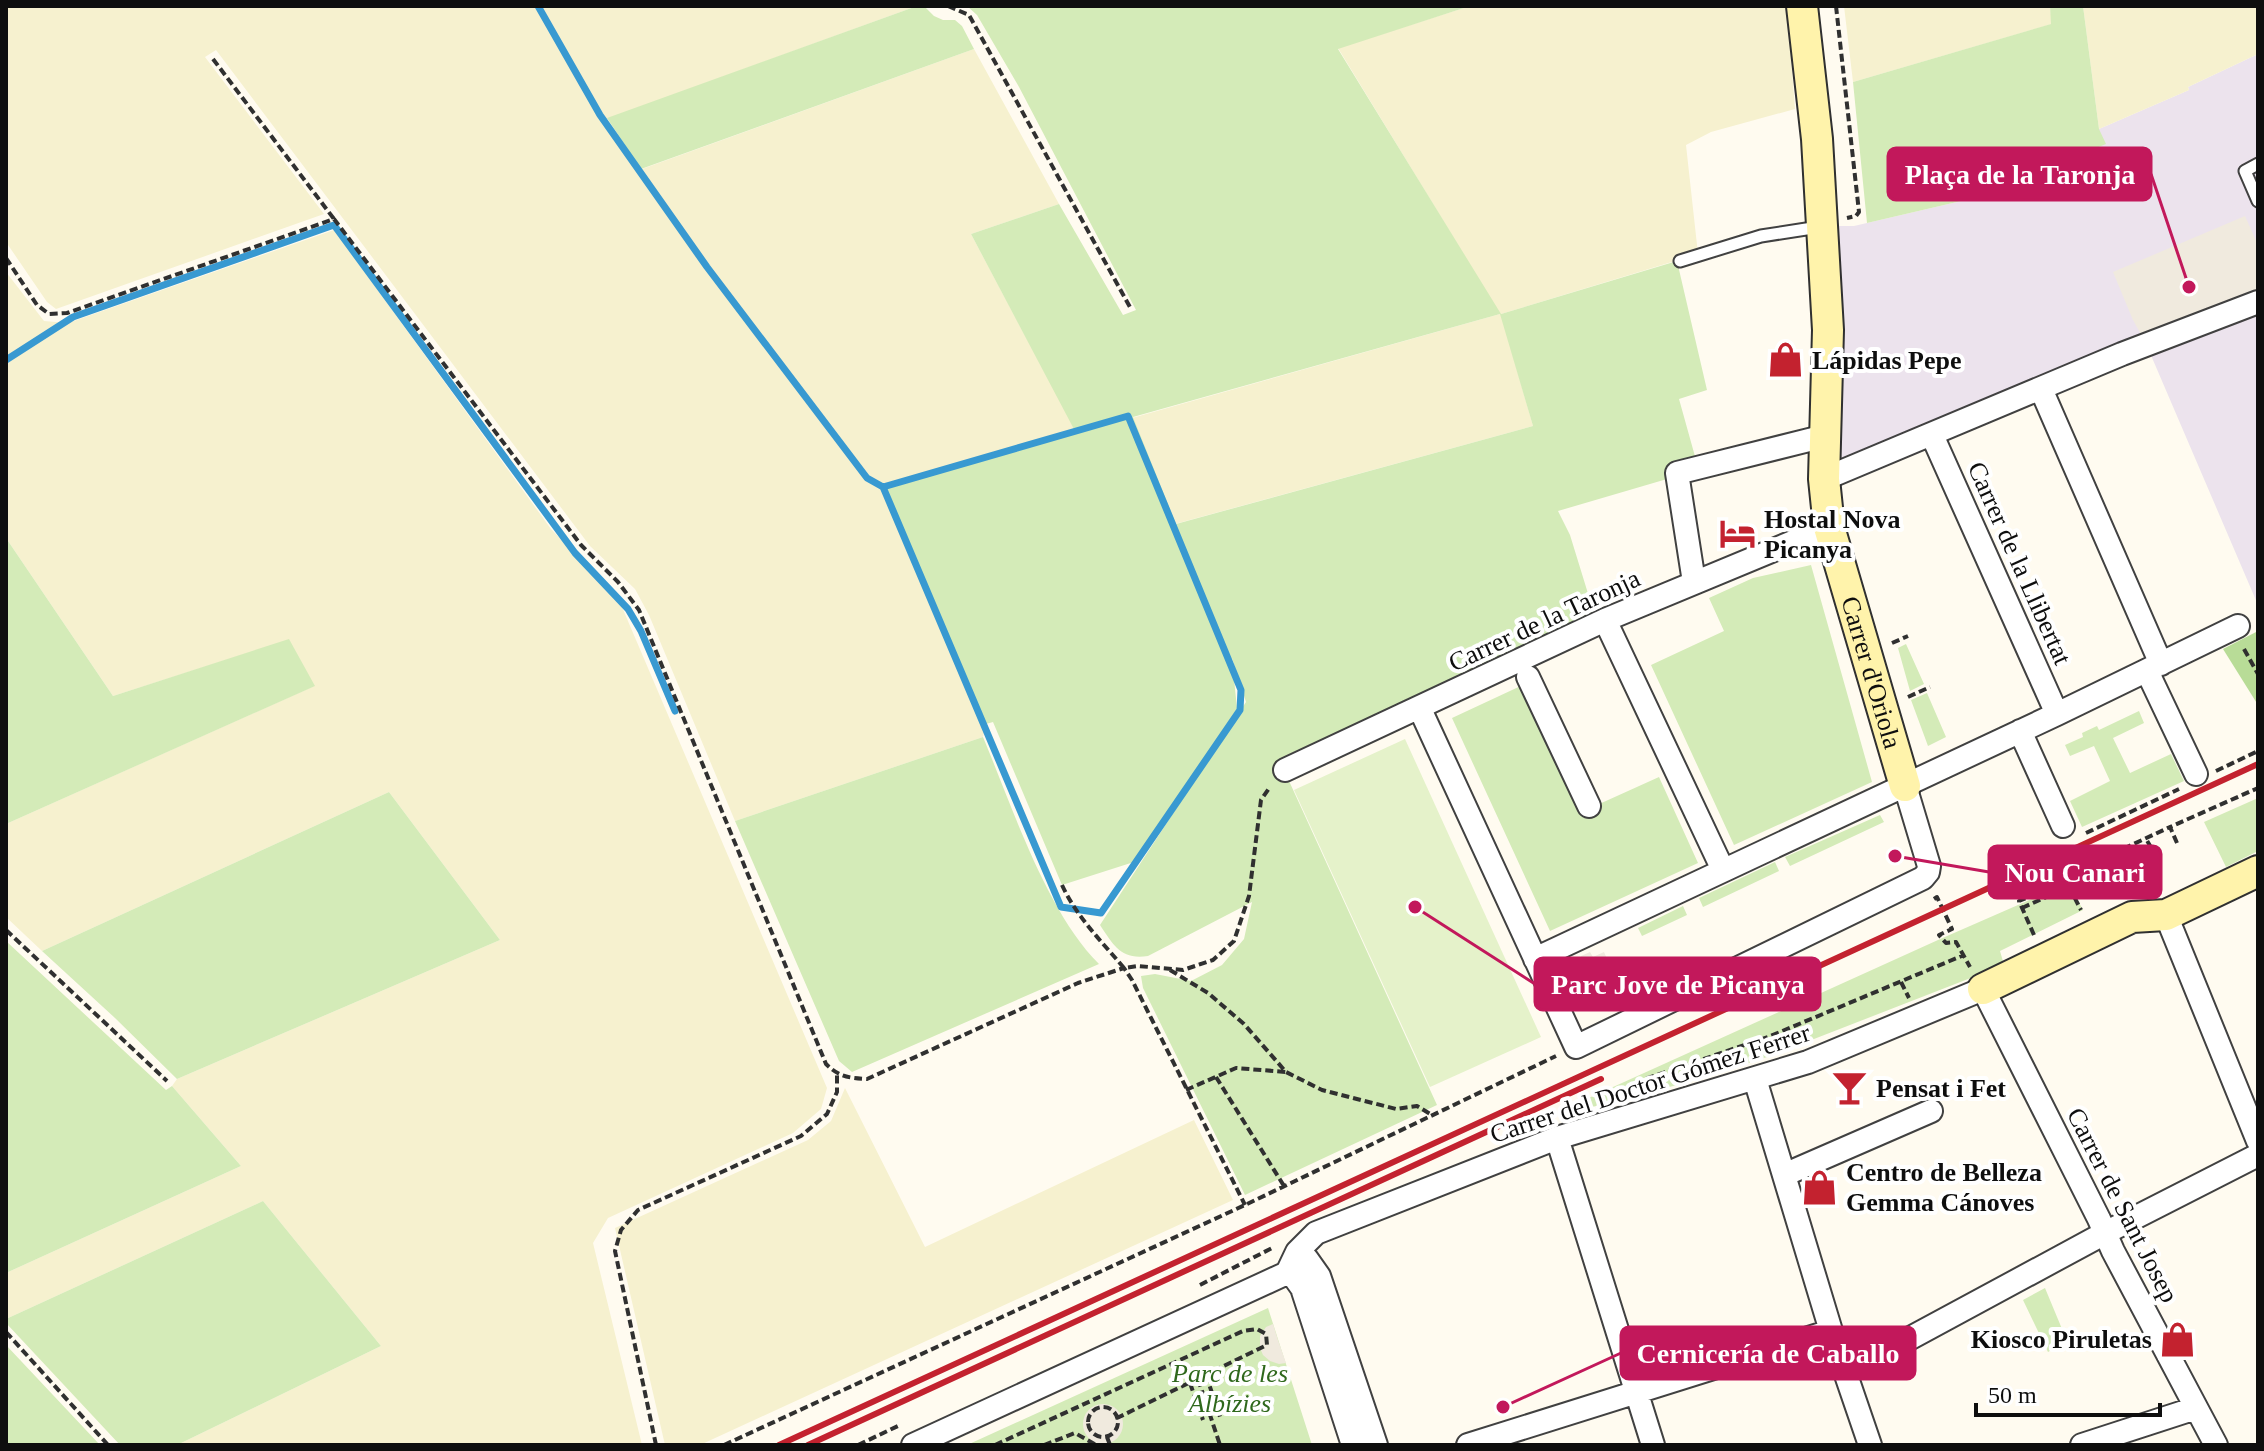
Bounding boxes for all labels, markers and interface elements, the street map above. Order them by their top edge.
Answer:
callout: Plaça de la Taronja [1888,148,2151,200]
text: Plaça de la Taronja [1905,159,2135,190]
shop icon: Lápidas Pepe [1767,341,1805,379]
place label: Lápidas Pepe [1812,346,1962,375]
street label: Carrer de la Llibertat [1962,457,2078,670]
place label: Hostal Nova Picanya [1764,505,1901,564]
hotel icon: Hostal Nova Picanya [1719,515,1757,553]
street label: Carrer de la Taronja [1444,563,1645,677]
street label: Carrer d'Oriola [1835,593,1907,752]
callout: Nou Canari [1989,846,2161,898]
text: Nou Canari [2005,857,2146,888]
callout: Parc Jove de Picanya [1535,958,1820,1010]
text: Parc Jove de Picanya [1551,969,1805,1000]
street label: Carrer del Doctor Gómez Ferrer [1486,1018,1814,1149]
bar icon: Pensat i Fet [1831,1069,1869,1107]
place label: Pensat i Fet [1876,1074,2006,1103]
street label: Carrer de Sant Josep [2061,1103,2184,1307]
place label: Centro de Belleza Gemma Cánoves [1846,1158,2042,1217]
shop icon: Centro de Belleza Gemma Cánoves [1801,1168,1839,1206]
shop icon: Kiosco Piruletas [2159,1320,2197,1358]
place label: Kiosco Piruletas [1971,1325,2152,1354]
callout: Cernicería de Caballo [1621,1327,1915,1379]
text: Cernicería de Caballo [1637,1338,1899,1369]
park label: Parc de les Albízies [1171,1359,1288,1418]
scale bar [1976,1367,2160,1417]
text: 50 m [1988,1382,2037,1408]

